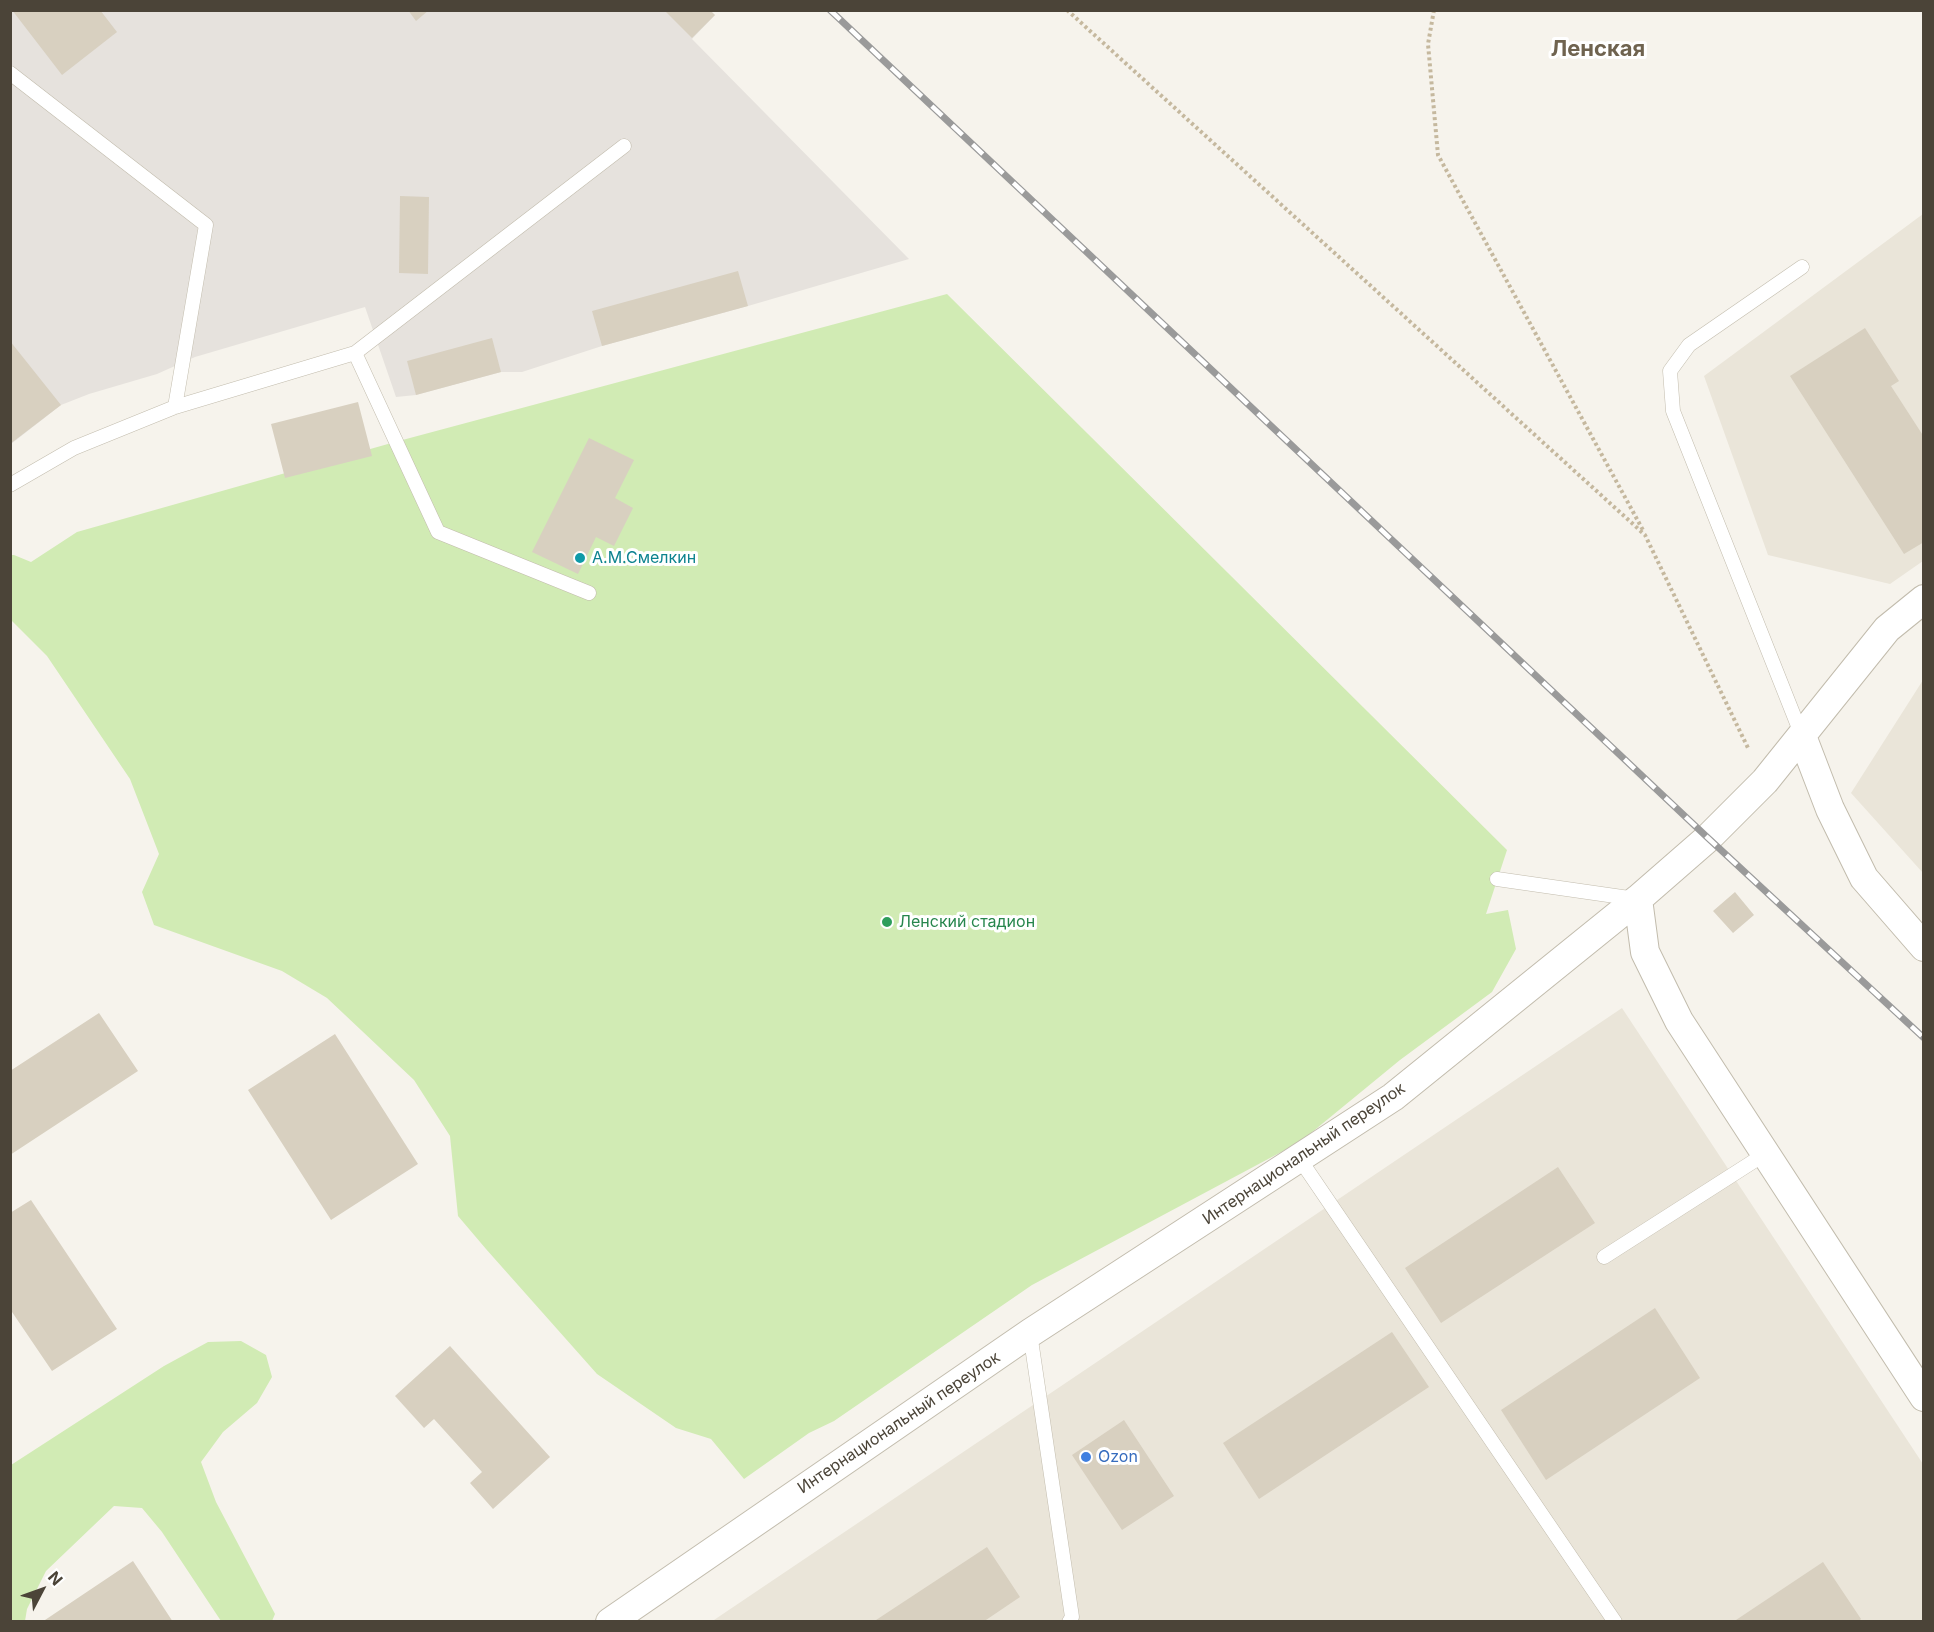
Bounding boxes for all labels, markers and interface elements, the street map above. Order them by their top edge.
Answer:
district label: Ленская [1551,36,1645,62]
place label: А.М.Смелкин [592,548,696,568]
marker: А.М.Смелкин [573,551,587,565]
place label: Ленский стадион [899,912,1035,932]
marker: Ленский стадион [880,915,894,929]
street label: Интернациональный переулок [1199,1079,1409,1229]
street label: Интернациональный переулок [794,1348,1004,1498]
place label: Ozon [1098,1447,1138,1467]
marker: Ozon [1079,1450,1093,1464]
north arrow [12,1560,72,1620]
text: N [44,1567,67,1589]

